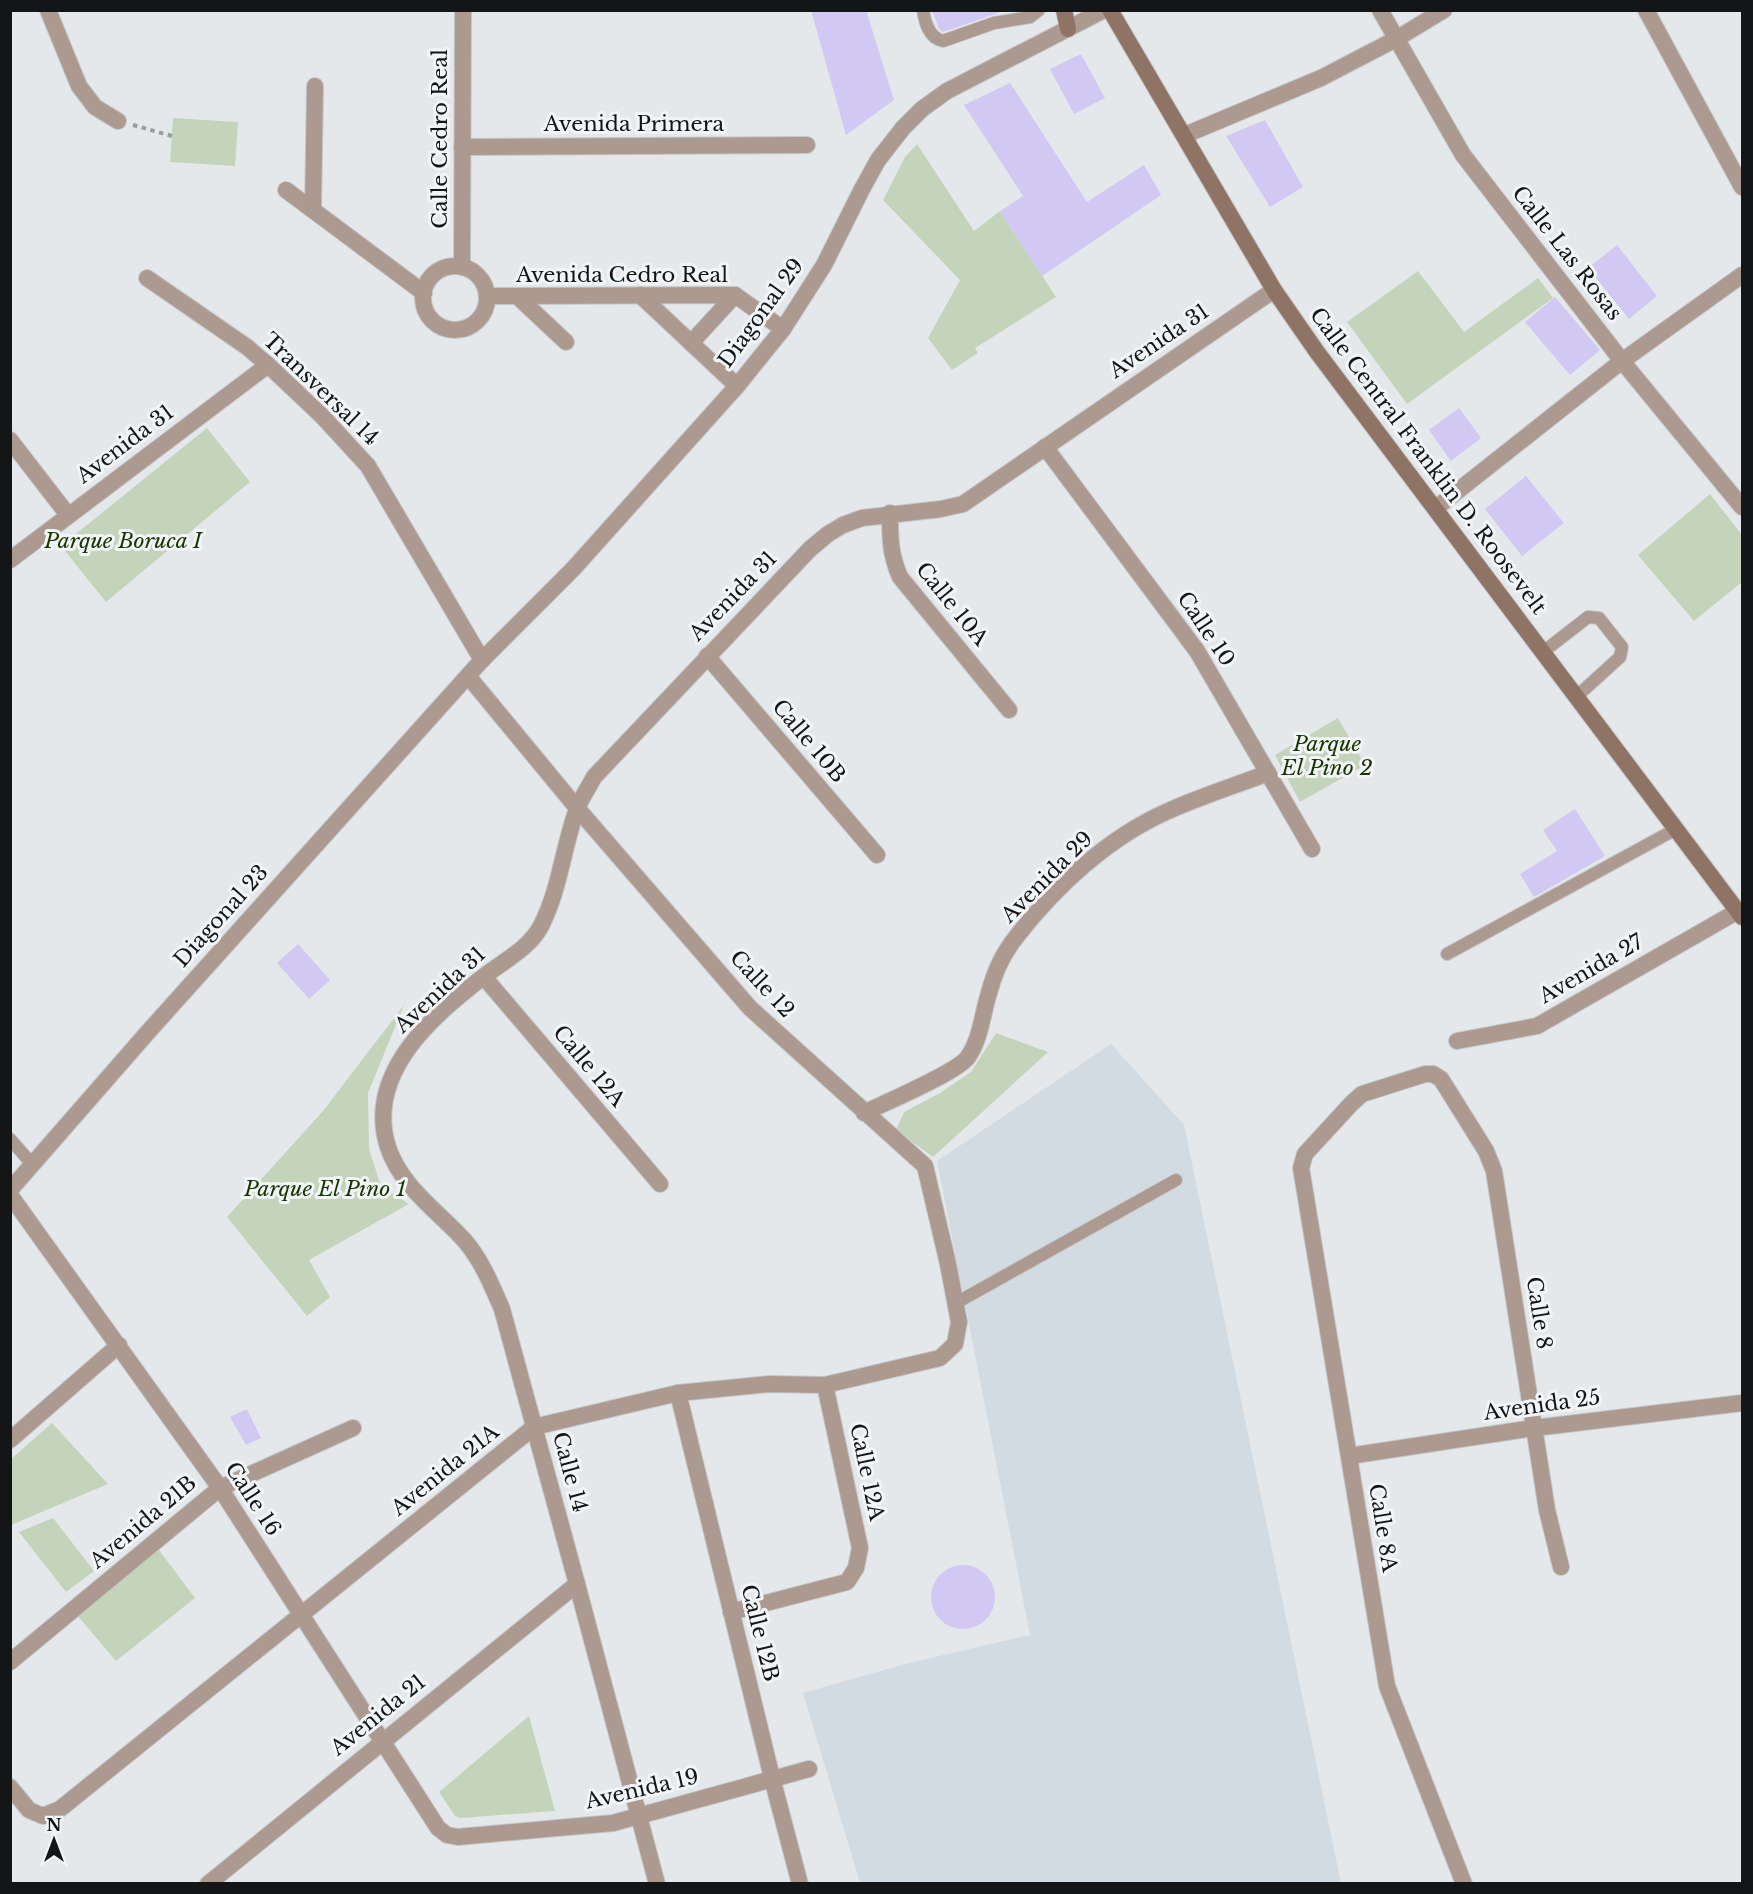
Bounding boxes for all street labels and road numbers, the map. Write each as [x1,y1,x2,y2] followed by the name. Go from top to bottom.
[427,49,453,229] street label: Calle Cedro Real
[543,111,725,137] street label: Avenida Primera
[1506,181,1628,325] street label: Calle Las Rosas
[713,253,809,373] street label: Diagonal 29
[515,262,728,288] street label: Avenida Cedro Real
[1103,298,1214,384] street label: Avenida 31
[1304,303,1552,620] street label: Calle Central Franklin D. Roosevelt
[258,327,384,451] street label: Transversal 14
[70,399,179,490] street label: Avenida 31
[683,546,782,647] street label: Avenida 31
[910,557,994,652] street label: Calle 10A
[1172,587,1240,671] street label: Calle 10
[767,694,851,788] street label: Calle 10B
[995,826,1098,929] street label: Avenida 29
[168,860,274,972] street label: Diagonal 23
[1533,928,1648,1010] street label: Avenida 27
[388,941,491,1039] street label: Avenida 31
[724,945,800,1023] street label: Calle 12
[547,1020,631,1113] street label: Calle 12A
[1520,1275,1558,1351] street label: Calle 8
[1481,1384,1602,1426] street label: Avenida 25
[385,1418,505,1522] street label: Avenida 21A
[844,1421,890,1524] street label: Calle 12A
[547,1429,593,1515] street label: Calle 14
[219,1457,287,1541] street label: Calle 16
[84,1470,202,1575] street label: Avenida 21B
[1363,1482,1403,1575] street label: Calle 8A
[735,1582,785,1684] street label: Calle 12B
[324,1669,431,1762] street label: Avenida 21
[582,1763,701,1815] street label: Avenida 19

